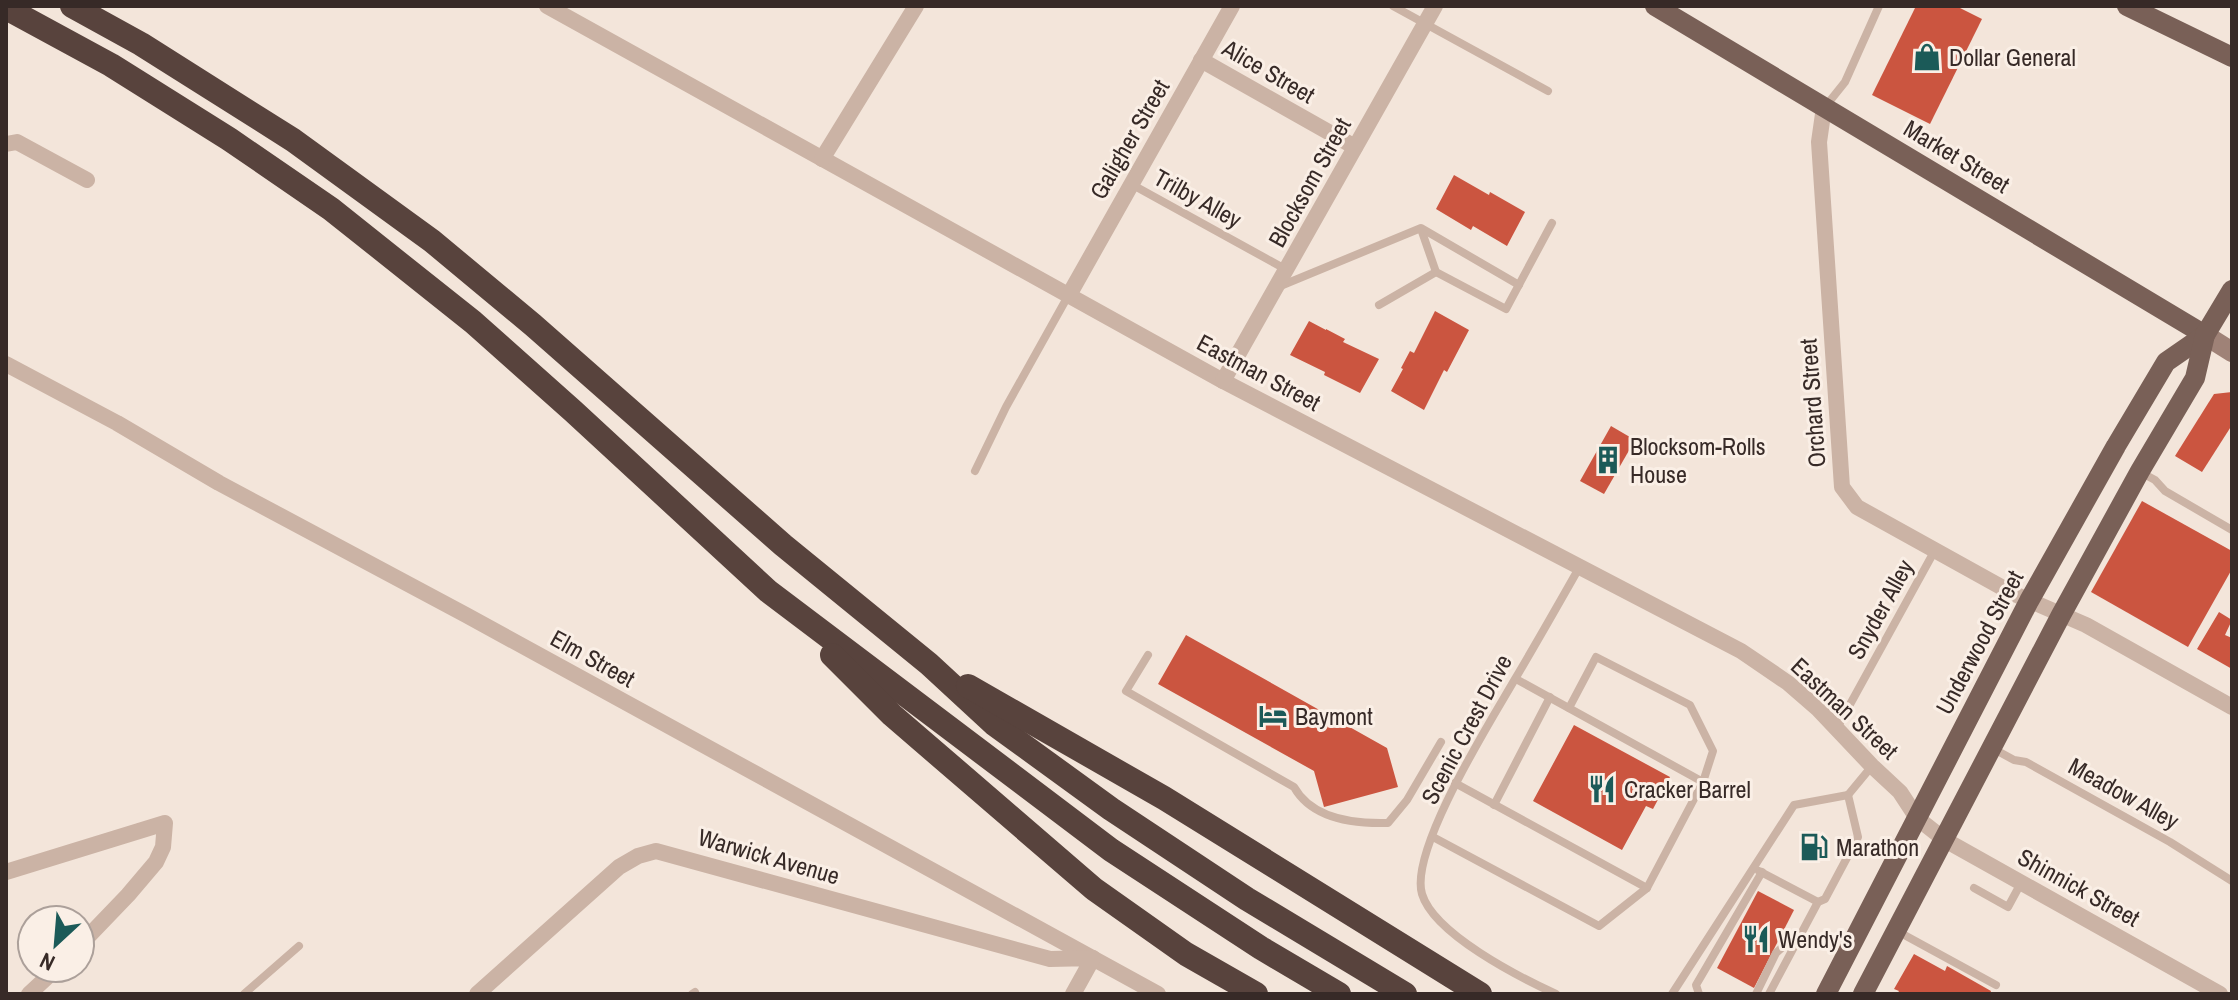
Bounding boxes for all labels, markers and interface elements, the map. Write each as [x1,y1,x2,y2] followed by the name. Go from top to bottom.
[1216,31,1322,111] street label: Alice Street
[1949,41,2076,73] place label: Dollar General
[1912,42,1942,72] shop icon: Dollar General
[1082,73,1176,205] street label: Galigher Street
[1260,111,1358,252] street label: Blocksom Street
[1898,112,2016,200] street label: Market Street
[1148,161,1248,235] street label: Trilby Alley
[1192,326,1327,418] street label: Eastman Street
[1792,337,1832,468] street label: Orchard Street
[1630,430,1766,490] place label: Blocksom-Rolls House
[1593,445,1623,475] building icon: Blocksom-Rolls House
[1839,553,1921,665] street label: Snyder Alley
[1928,564,2031,720] street label: Underwood Street
[545,622,641,695] street label: Elm Street
[1413,649,1519,809] street label: Scenic Crest Drive
[1784,650,1906,766] street label: Eastman Street
[1295,700,1373,732] place label: Baymont
[1258,701,1288,731] hotel icon: Baymont
[2063,750,2185,837] street label: Meadow Alley
[1624,773,1751,805] place label: Cracker Barrel
[1587,774,1617,804] restaurant icon: Cracker Barrel
[695,821,843,891] street label: Warwick Avenue
[1836,831,1919,863] place label: Marathon
[1799,832,1829,862] fuel station icon: Marathon
[2012,840,2146,934] street label: Shinnick Street
[16,904,96,984] north arrow
[1778,923,1853,955] place label: Wendy's
[1741,924,1771,954] restaurant icon: Wendy's
[35,946,60,978] text: N

